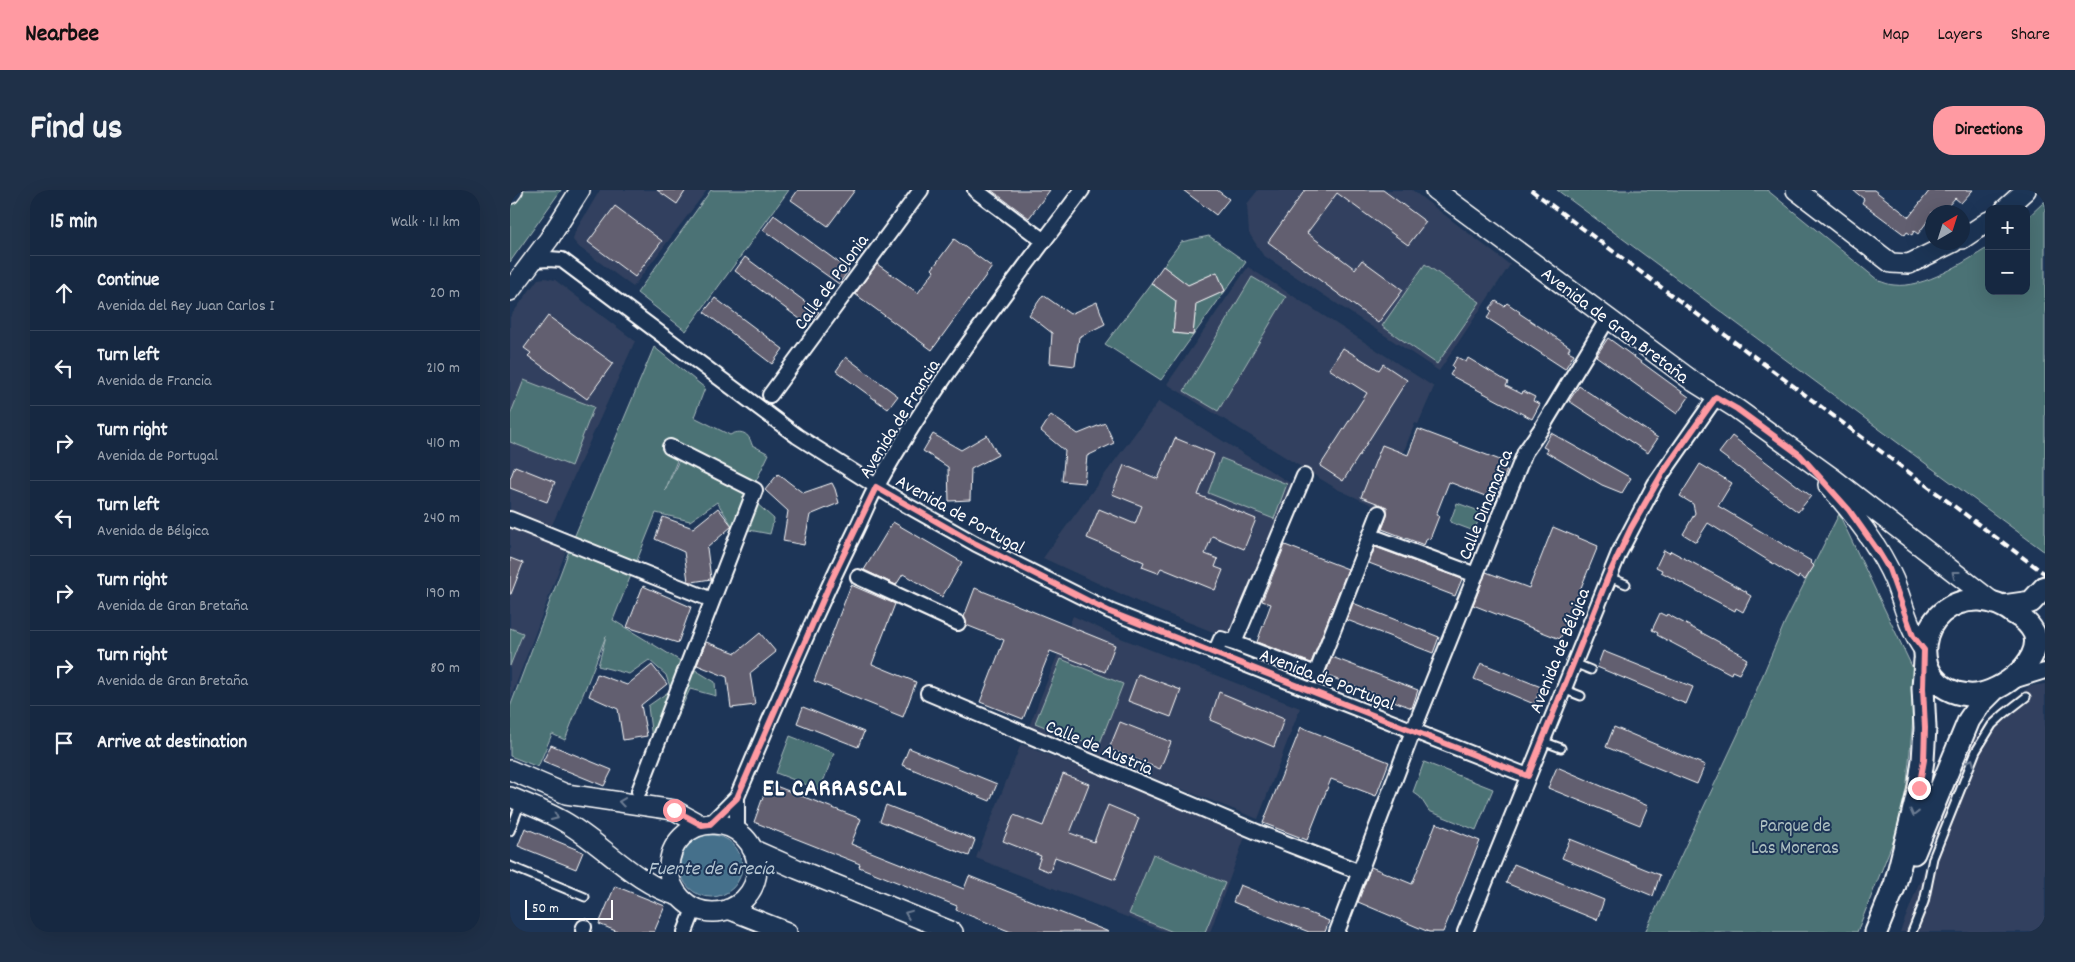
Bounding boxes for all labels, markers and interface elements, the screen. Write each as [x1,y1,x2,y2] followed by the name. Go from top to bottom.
[25,18,99,52] text: Nearbee
[1882,23,1909,48] text: Map
[1937,23,1983,48] text: Layers
[2011,23,2050,48] text: Share
[30,105,122,155] text: Find us
[1933,106,2045,155] button: Directions
[1925,205,1970,250] north arrow
[1985,205,2030,295] map controls
[1985,205,2030,250] button: +
[50,208,97,238] text: 15 min
[391,211,460,234] text: Walk · 1.1 km
[789,229,878,337] street label: Calle de Polonia
[1985,250,2030,295] button: −
[1534,262,1695,392] street label: Avenida de Gran Bretaña
[97,268,159,295] text: Continue
[50,279,78,307] icon: ahead
[430,282,460,305] text: 20 m
[97,295,274,318] text: Avenida del Rey Juan Carlos I
[97,343,160,370] text: Turn left
[50,354,78,382] icon: left
[853,354,949,485] street label: Avenida de Francia
[426,357,460,380] text: 210 m
[97,370,211,393] text: Avenida de Francia
[97,418,168,445] text: Turn right
[50,429,78,457] icon: right
[426,432,460,455] text: 410 m
[97,445,218,468] text: Avenida de Portugal
[1453,445,1522,564] street label: Calle Dinamarca
[890,469,1029,563] street label: Avenida de Portugal
[97,493,160,520] text: Turn left
[50,504,78,532] icon: left
[423,507,460,530] text: 240 m
[97,520,209,543] text: Avenida de Bélgica
[97,568,168,595] text: Turn right
[1952,571,1961,579] one-way arrow
[50,579,78,607] icon: right
[426,582,460,605] text: 190 m
[1524,584,1599,718] street label: Avenida de Bélgica
[97,595,248,618] text: Avenida de Gran Bretaña
[97,643,168,670] text: Turn right
[1255,643,1399,720] street label: Avenida de Portugal
[50,654,78,682] icon: right
[430,657,460,680] text: 80 m
[97,670,248,693] text: Avenida de Gran Bretaña
[1041,714,1158,784] street label: Calle de Austria
[50,729,78,757] icon: arrive
[97,730,247,757] text: Arrive at destination
[1965,758,1976,767] one-way arrow
[762,773,908,807] district label: EL CARRASCAL
[1908,777,1931,800] route end
[618,797,626,808] one-way arrow
[663,799,686,822] route start
[1909,808,1920,817] one-way arrow
[549,810,558,820] one-way arrow
[1751,814,1839,863] park label: Parque de Las Moreras
[648,856,776,884] water label: Fuente de Grecia
[525,897,612,920] scale bar
[532,899,559,919] text: 50 m
[904,909,913,920] one-way arrow

